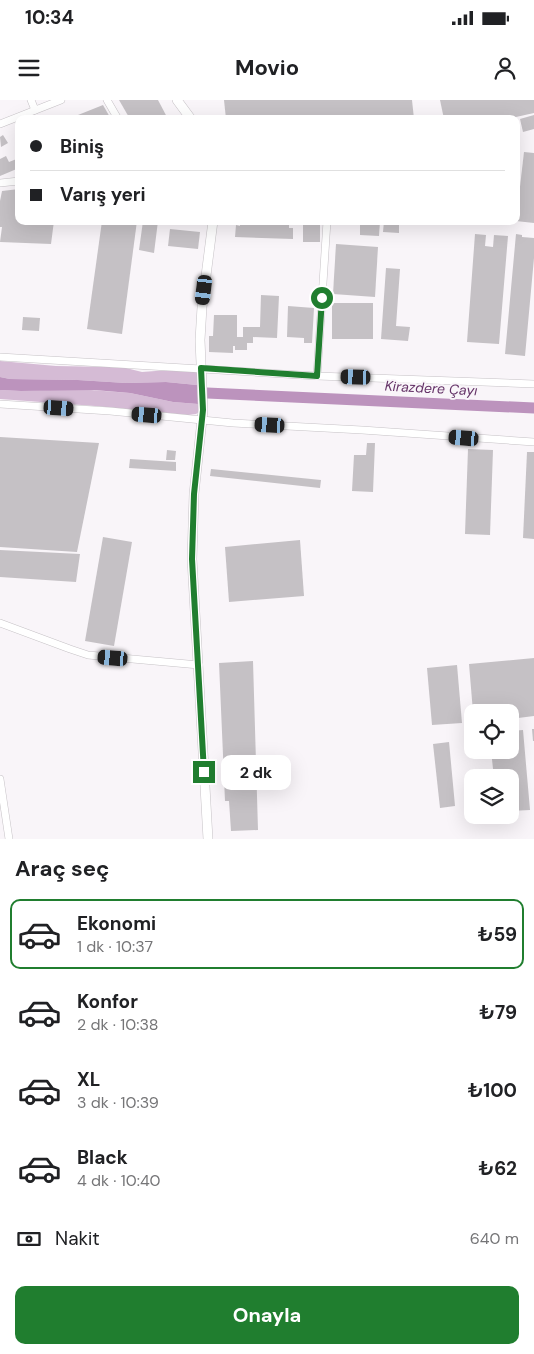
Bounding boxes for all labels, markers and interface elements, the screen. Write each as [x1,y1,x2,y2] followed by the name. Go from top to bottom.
[25,5,74,30] text: 10:34
[235,53,299,82] text: Movio
[15,54,43,82] icon: menu
[491,54,519,82] icon: person
[60,134,104,159] text: Biniş
[60,182,146,207] text: Varış yeri
[194,274,213,306] car
[311,287,333,309] route start
[340,369,371,385] car
[384,377,478,399] water label: Kirazdere Çayı
[43,399,74,417] car
[131,406,162,424] car
[254,417,285,433] car
[448,429,479,447] car
[97,649,128,667] car
[464,704,519,824] map controls
[464,704,519,759] button: locate
[222,754,292,790] callout: 2 dk
[193,761,215,783] route end
[240,762,272,783] text: 2 dk
[464,769,519,824] button: layers
[15,854,109,883] text: Araç seç
[77,911,156,936] text: Ekonomi
[17,912,62,957] icon: car
[478,922,517,947] text: ₺59
[77,936,153,957] text: 1 dk · 10:37
[77,989,138,1014] text: Konfor
[17,990,62,1035] icon: car
[479,1000,517,1025] text: ₺79
[77,1014,159,1035] text: 2 dk · 10:38
[77,1067,100,1092] text: XL
[17,1068,62,1113] icon: car
[468,1078,517,1103] text: ₺100
[77,1092,159,1113] text: 3 dk · 10:39
[77,1145,128,1170] text: Black
[17,1146,62,1191] icon: car
[479,1156,517,1181] text: ₺62
[77,1170,161,1191] text: 4 dk · 10:40
[15,1225,43,1253] icon: cash
[55,1226,100,1251] text: Nakit
[470,1228,519,1249] text: 640 m
[15,1286,519,1344] button: Onayla

